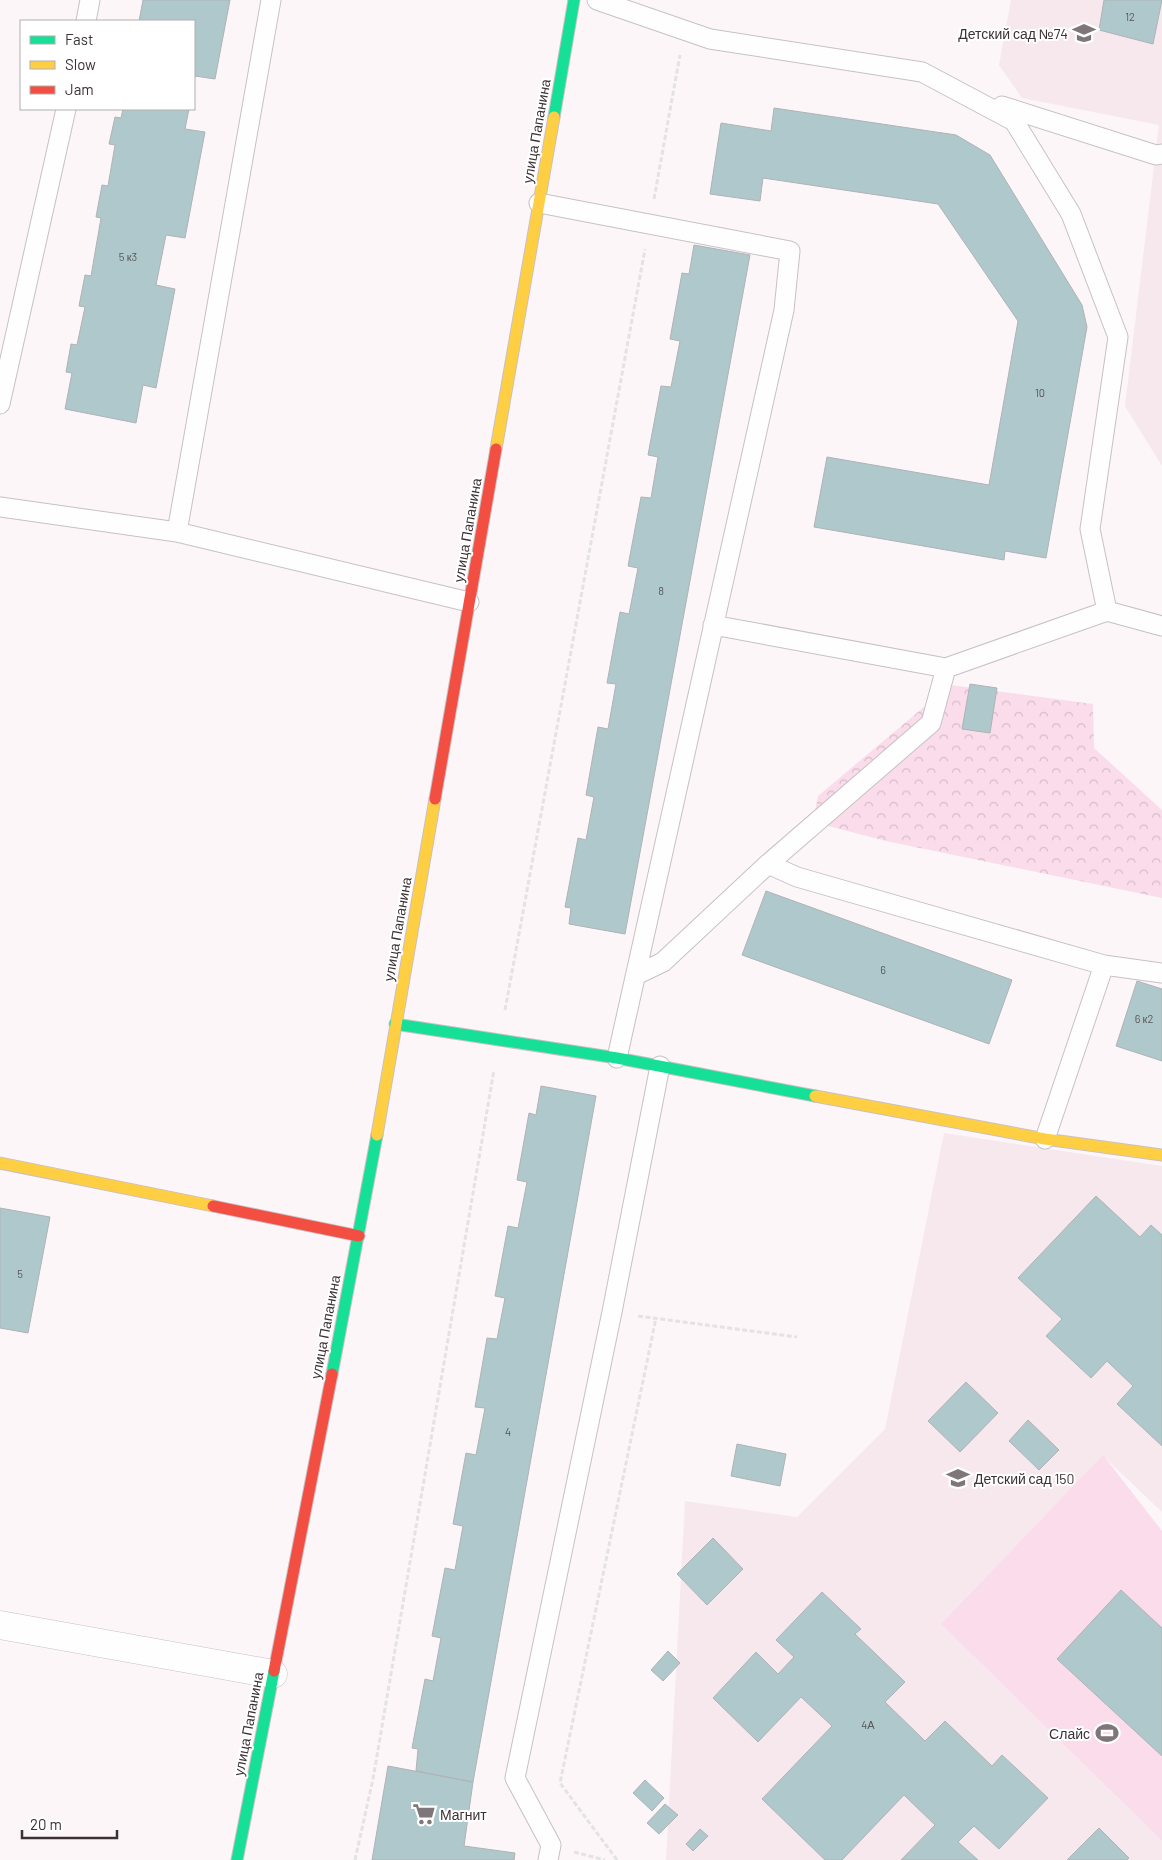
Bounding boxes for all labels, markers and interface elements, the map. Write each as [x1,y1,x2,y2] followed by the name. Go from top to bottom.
[1125,10,1135,23] house number: 12
[20,20,195,110] legend
[1071,20,1097,46] school or university icon: Детский сад №74
[958,25,1068,42] place label: Детский сад №74
[65,30,93,48] text: Fast
[65,55,96,73] text: Slow
[518,77,554,184] street label: улица Папанина
[65,80,94,98] text: Jam
[119,250,137,263] house number: 5 к3
[1035,386,1045,399] house number: 10
[449,476,485,583] street label: улица Папанина
[658,584,664,597] house number: 8
[379,875,415,982] street label: улица Папанина
[880,963,886,976] house number: 6
[1135,1012,1153,1025] house number: 6 к2
[17,1267,23,1280] house number: 5
[307,1273,343,1380] street label: улица Папанина
[505,1425,511,1438] house number: 4
[945,1465,971,1491] school or university icon: Детский сад 150
[974,1470,1074,1487] place label: Детский сад 150
[230,1670,266,1777] street label: улица Папанина
[861,1718,875,1731] house number: 4А
[1094,1720,1120,1746] sports icon: Слайс
[1049,1725,1090,1742] place label: Слайс
[411,1801,437,1827] supermarket icon: Магнит
[440,1806,487,1823] place label: Магнит
[22,1808,118,1840] scale bar
[30,1815,62,1833] text: 20 m

